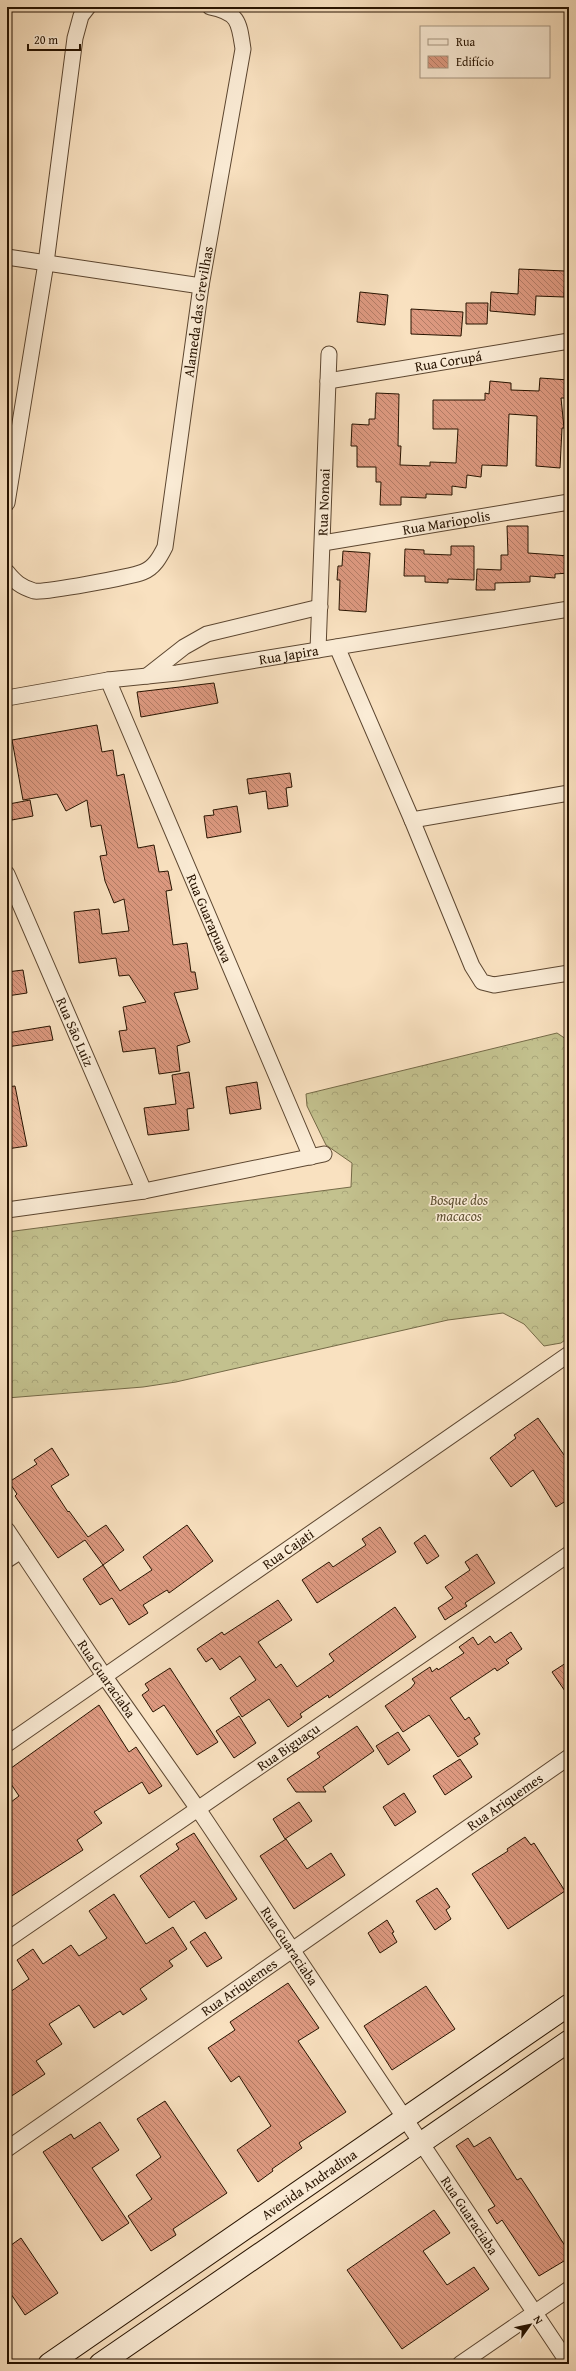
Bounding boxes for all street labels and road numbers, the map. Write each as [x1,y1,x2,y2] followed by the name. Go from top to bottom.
[178,245,218,379] street label: Alameda das Grevilhas
[413,346,484,376] street label: Rua Corupá
[312,468,335,536] street label: Rua Nonoai
[401,505,492,540] street label: Rua Mariopolis
[257,640,320,670] street label: Rua Japira
[182,871,237,966] street label: Rua Guarapuava
[51,994,99,1070] street label: Rua São Luiz
[258,1524,318,1574] street label: Rua Cajati
[73,1636,141,1722] street label: Rua Guaraciaba
[253,1718,324,1776] street label: Rua Biguaçu
[463,1768,547,1835] street label: Rua Ariquemes
[256,1903,323,1990] street label: Rua Guaraciaba
[197,1954,281,2021] street label: Rua Ariquemes
[257,2144,361,2225] street label: Avenida Andradina
[436,2172,503,2259] street label: Rua Guaraciaba

